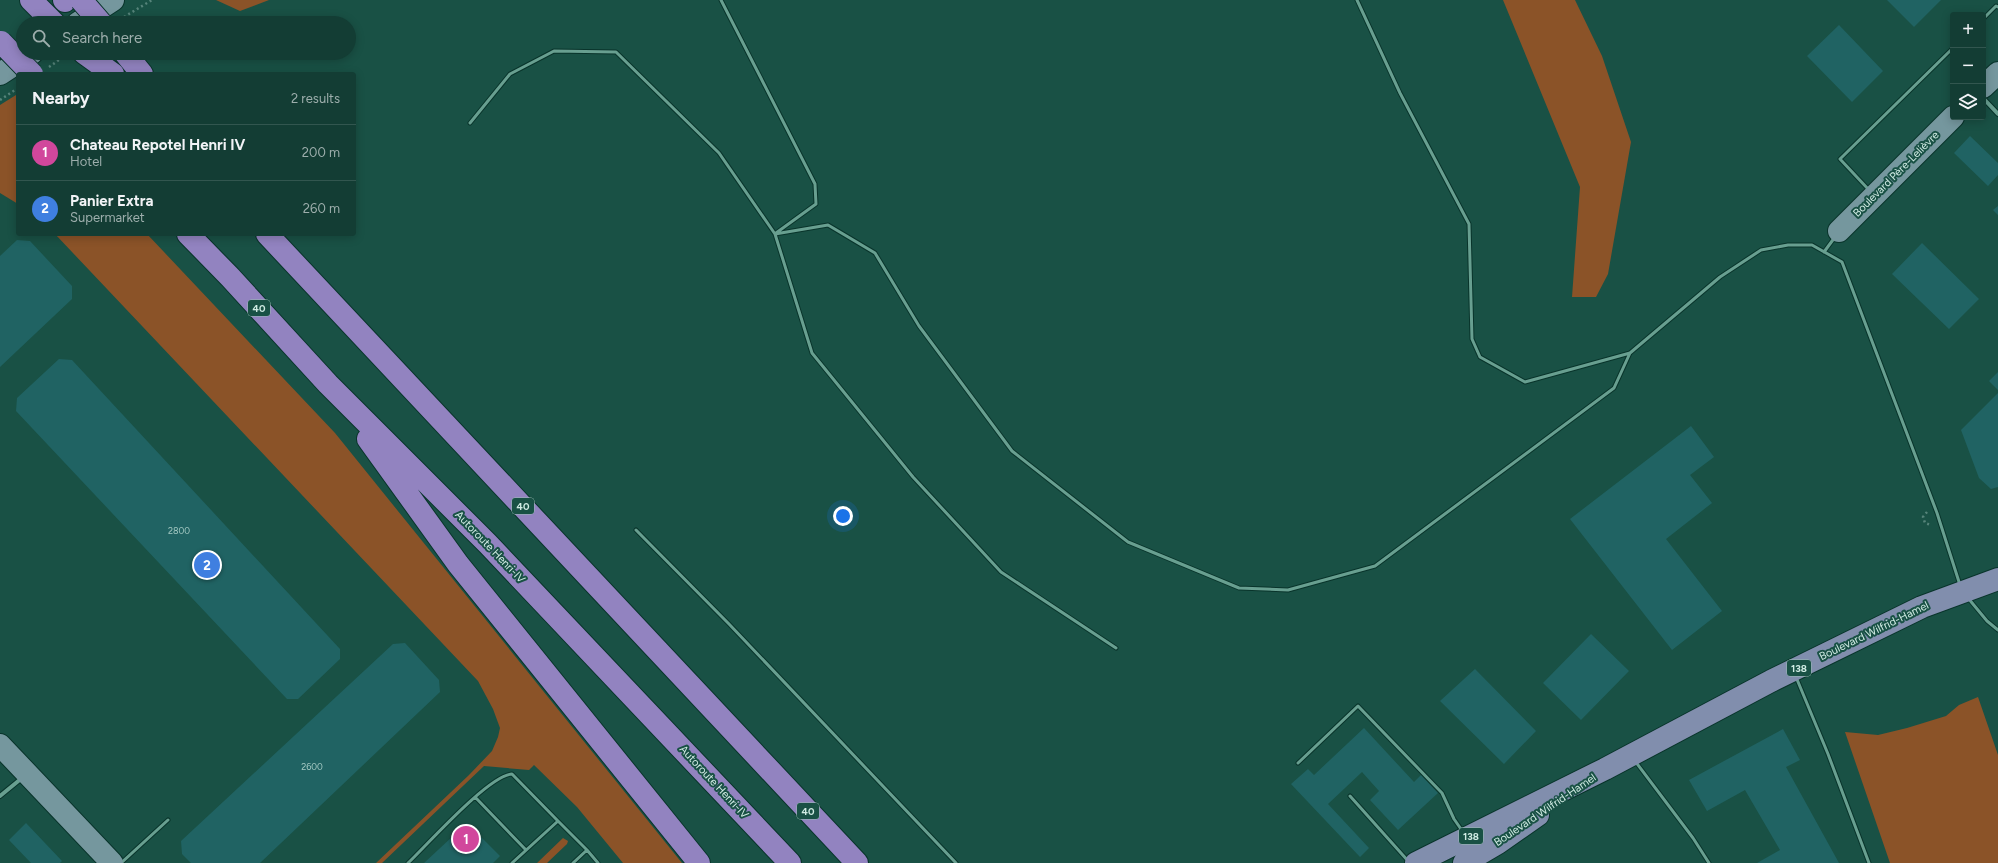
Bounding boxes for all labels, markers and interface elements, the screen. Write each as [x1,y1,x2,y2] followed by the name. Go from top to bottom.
[1950,12,1986,120] map controls
[1950,12,1986,48] button: +
[16,16,356,60] search box
[30,27,52,49] icon: search
[62,29,142,47] text: Search here
[1950,48,1986,84] button: −
[1950,84,1986,120] button: layers
[32,88,90,108] text: Nearby
[291,91,340,106] text: 2 results
[1850,128,1942,220] street label: Boulevard Père-Lelièvre
[70,136,245,154] text: Chateau Repotel Henri IV
[42,145,48,160] text: 1
[302,145,340,160] text: 200 m
[70,154,102,169] text: Hotel
[70,192,154,210] text: Panier Extra
[41,201,49,216] text: 2
[303,201,340,216] text: 260 m
[70,210,145,225] text: Supermarket
[248,300,270,316] road number: 40
[512,498,534,514] road number: 40
[833,506,853,526] your location
[452,508,528,586] street label: Autoroute Henri-IV
[168,525,190,536] house number: 2800
[194,550,220,580] pin: 2
[1817,599,1931,663] street label: Boulevard Wilfrid-Hamel
[1787,660,1811,676] road number: 138
[677,743,751,821] street label: Autoroute Henri-IV
[301,761,323,772] house number: 2600
[1492,771,1598,849] street label: Boulevard Wilfrid-Hamel
[797,803,819,819] road number: 40
[453,824,479,854] pin: 1
[1459,828,1483,844] road number: 138

